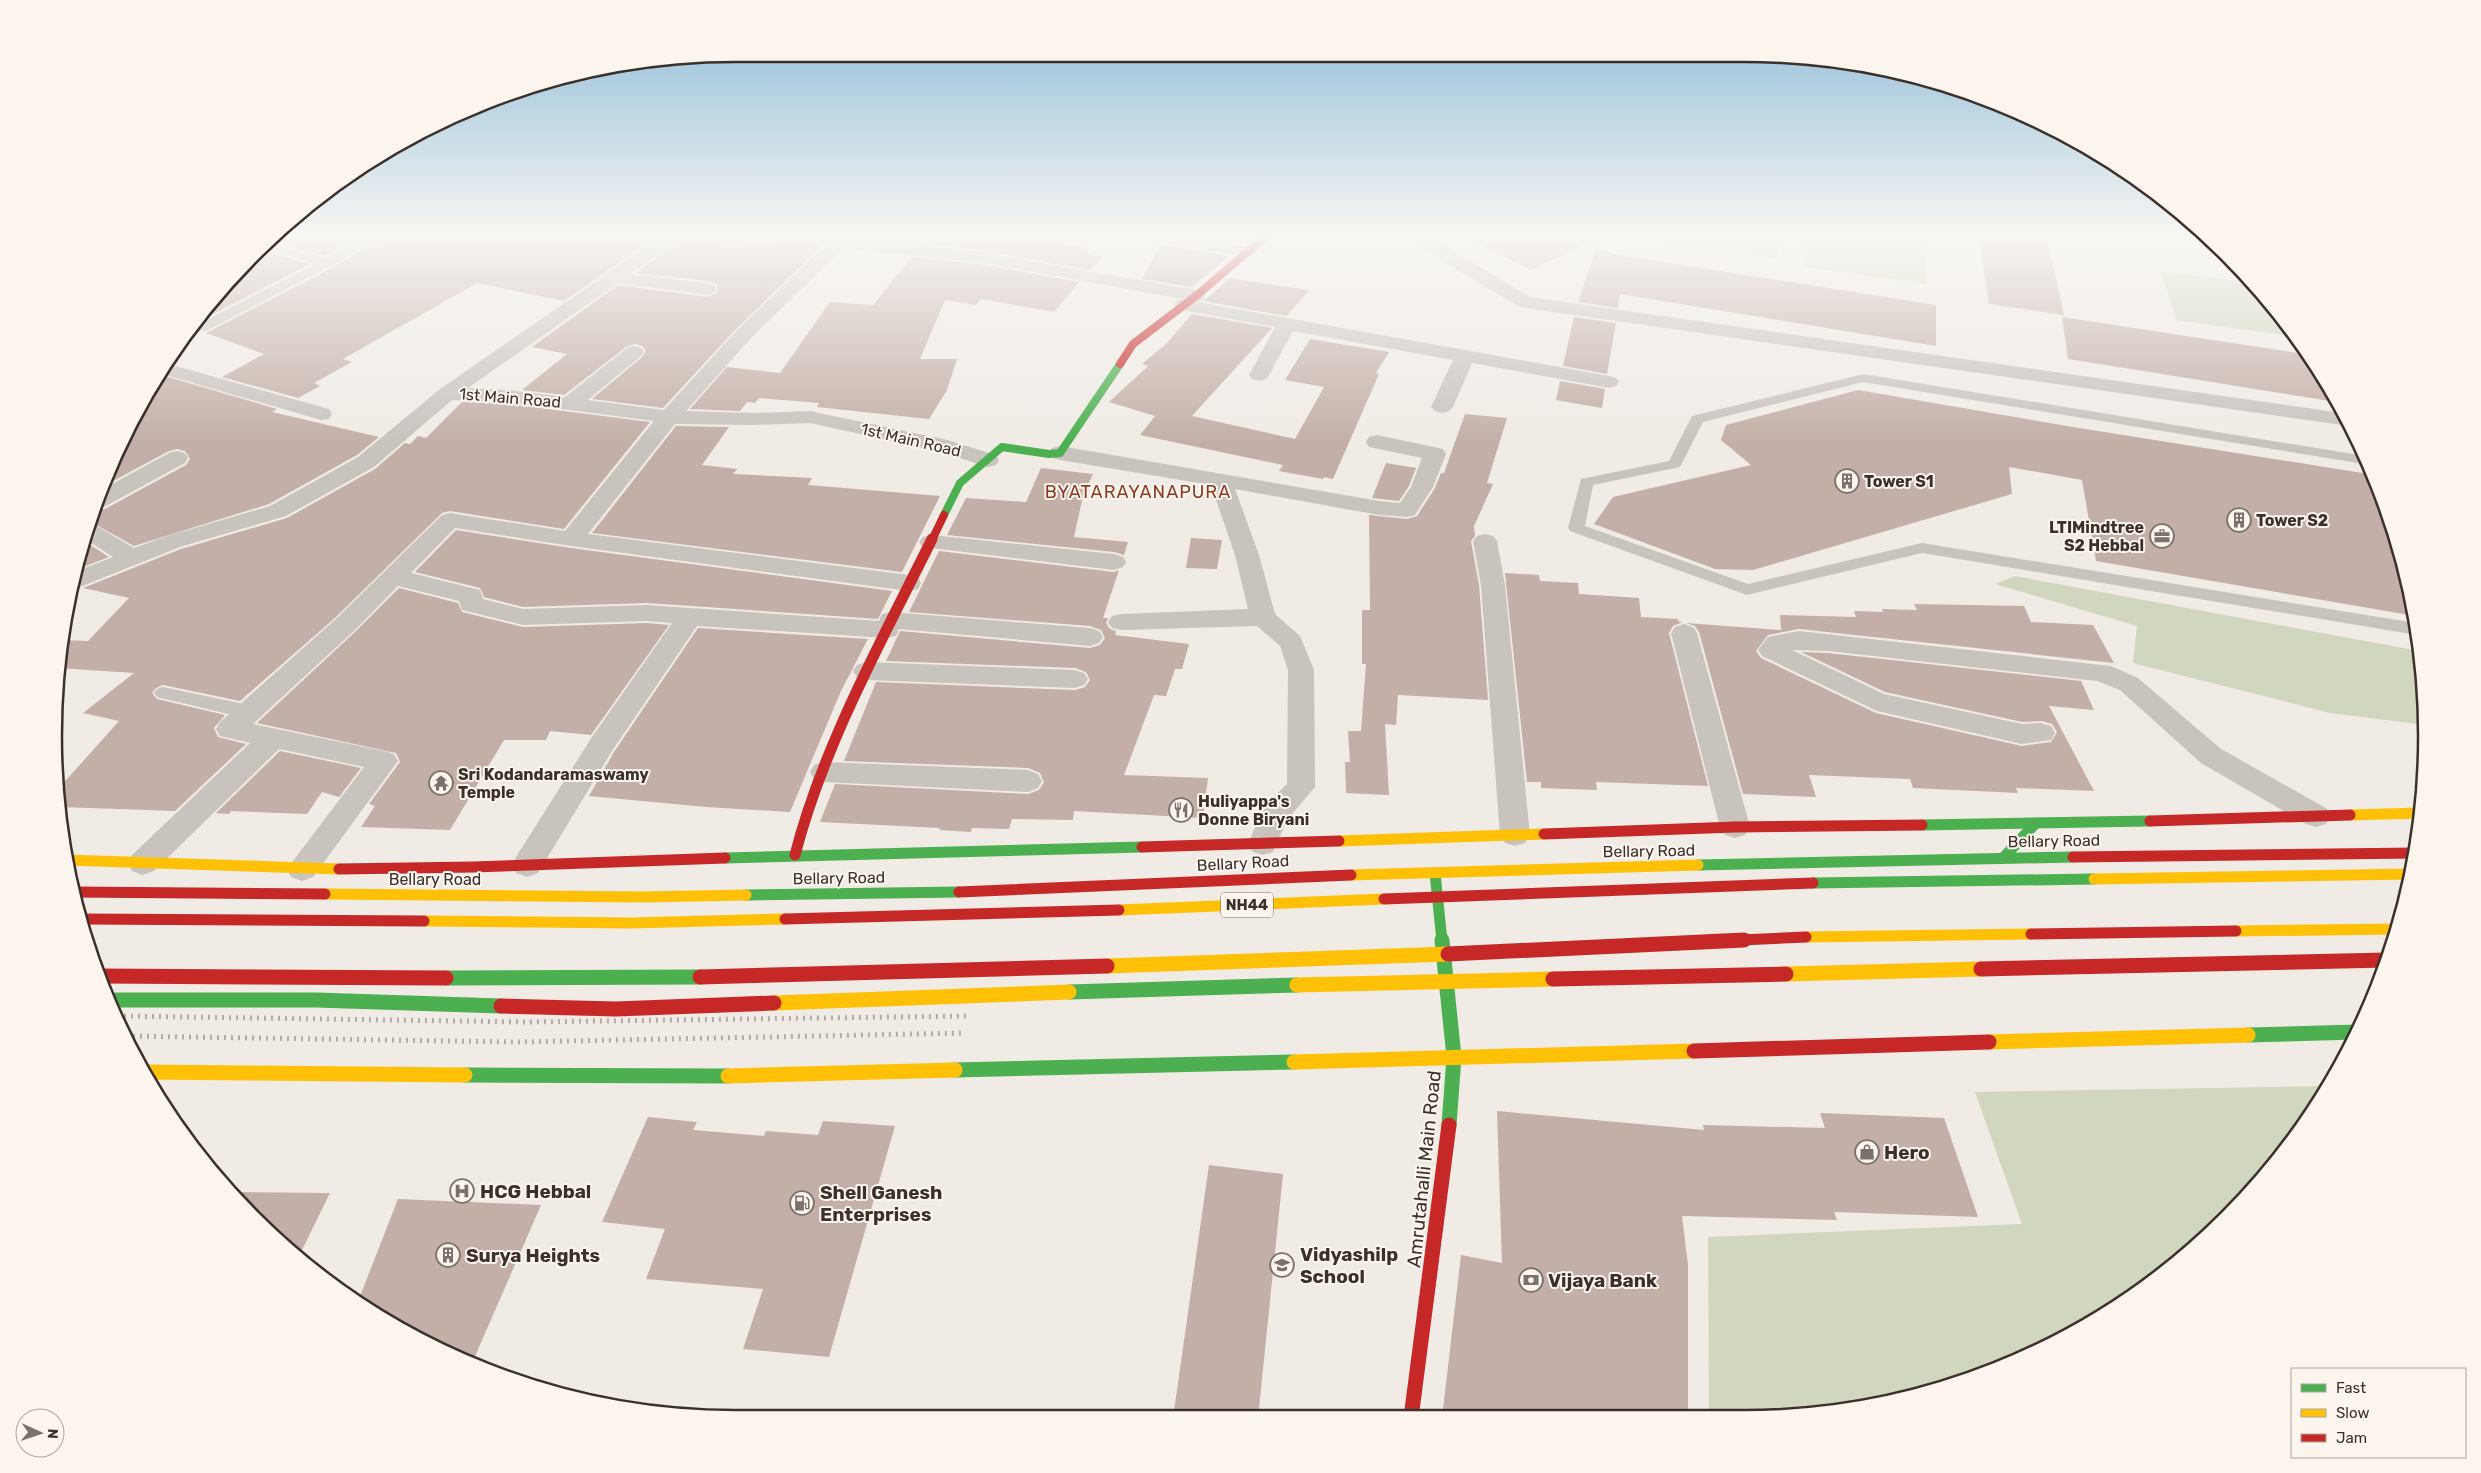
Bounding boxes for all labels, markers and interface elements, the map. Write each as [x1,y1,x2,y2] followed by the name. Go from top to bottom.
[458,384,562,412] street label: 1st Main Road
[859,419,963,461] street label: 1st Main Road
[1834,468,1860,494] building icon: Tower S1
[1864,472,1934,491] place label: Tower S1
[1045,481,1231,503] district label: BYATARAYANAPURA
[2226,507,2252,533] building icon: Tower S2
[2256,511,2328,530] place label: Tower S2
[2049,518,2144,555] place label: LTIMindtree S2 Hebbal
[2149,523,2175,549] office icon: LTIMindtree S2 Hebbal
[458,765,649,802] place label: Sri Kodandaramaswamy Temple
[428,770,454,796] temple icon: Sri Kodandaramaswamy Temple
[1198,792,1309,829] place label: Huliyappa's Donne Biryani
[1168,797,1194,823] restaurant icon: Huliyappa's Donne Biryani
[2008,831,2100,851] street label: Bellary Road
[1603,841,1695,861] street label: Bellary Road
[1196,851,1290,875] street label: Bellary Road
[793,868,885,888] street label: Bellary Road
[389,870,481,889] street label: Bellary Road
[1221,892,1273,918] road number: NH44
[1402,1069,1446,1269] street label: Amrutahalli Main Road
[1854,1139,1880,1165] shop icon: Hero
[1884,1141,1930,1164] place label: Hero
[449,1178,475,1204] hospital icon: HCG Hebbal
[480,1180,591,1203] place label: HCG Hebbal
[820,1181,942,1226] place label: Shell Ganesh Enterprises
[789,1190,815,1216] fuel station icon: Shell Ganesh Enterprises
[435,1242,461,1268] building icon: Surya Heights
[1300,1243,1398,1288] place label: Vidyashilp School
[466,1244,600,1267] place label: Surya Heights
[1269,1252,1295,1278] school or university icon: Vidyashilp School
[1518,1267,1544,1293] bank icon: Vijaya Bank
[1548,1269,1657,1292] place label: Vijaya Bank
[2291,1368,2466,1458] legend
[2336,1379,2366,1397] text: Fast
[2336,1404,2369,1422] text: Slow
[15,1408,65,1458] north arrow
[44,1428,61,1439] text: N
[2336,1429,2367,1447] text: Jam

